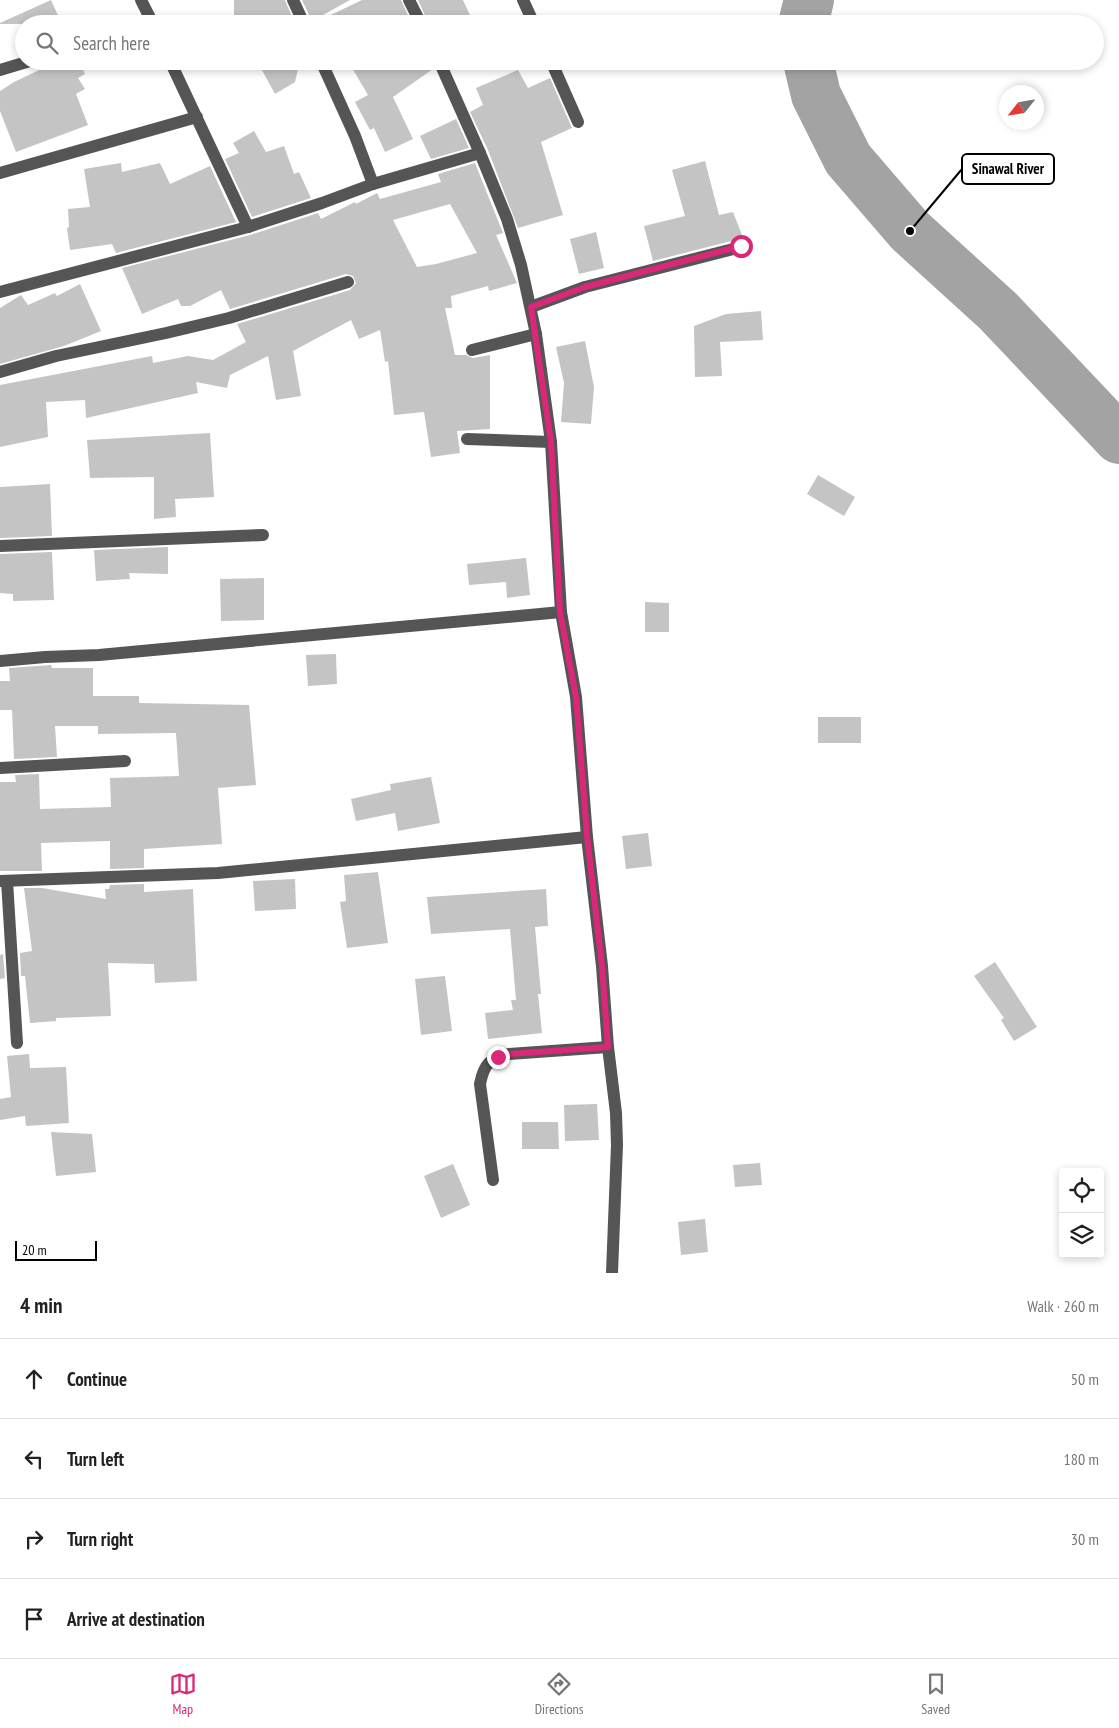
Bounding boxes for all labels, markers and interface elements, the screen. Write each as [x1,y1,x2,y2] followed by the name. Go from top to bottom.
[15,15,1104,70] search box
[33,29,61,57] icon: search
[73,31,150,55] text: Search here
[999,85,1044,130] north arrow
[962,154,1054,184] callout: Sinawal River
[972,159,1045,178] text: Sinawal River
[730,235,753,258] route start
[487,1046,510,1069] route end
[1059,1168,1104,1258] map controls
[1059,1168,1104,1213] button: locate
[1059,1213,1104,1258] button: layers
[15,1238,98,1261] scale bar
[22,1241,47,1259] text: 20 m
[20,1292,62,1319] text: 4 min
[1027,1296,1099,1316] text: Walk · 260 m
[20,1365,48,1393] icon: ahead
[67,1367,127,1391] text: Continue
[1071,1369,1099,1389] text: 50 m
[20,1445,48,1473] icon: left
[67,1447,124,1471] text: Turn left
[1064,1449,1099,1469] text: 180 m
[20,1525,48,1553] icon: right
[67,1527,133,1551] text: Turn right
[1071,1529,1099,1549] text: 30 m
[20,1605,48,1633] icon: arrive
[67,1607,205,1631] text: Arrive at destination
[169,1670,197,1718] tab: Map
[535,1670,583,1718] tab: Directions
[921,1670,950,1718] tab: Saved

